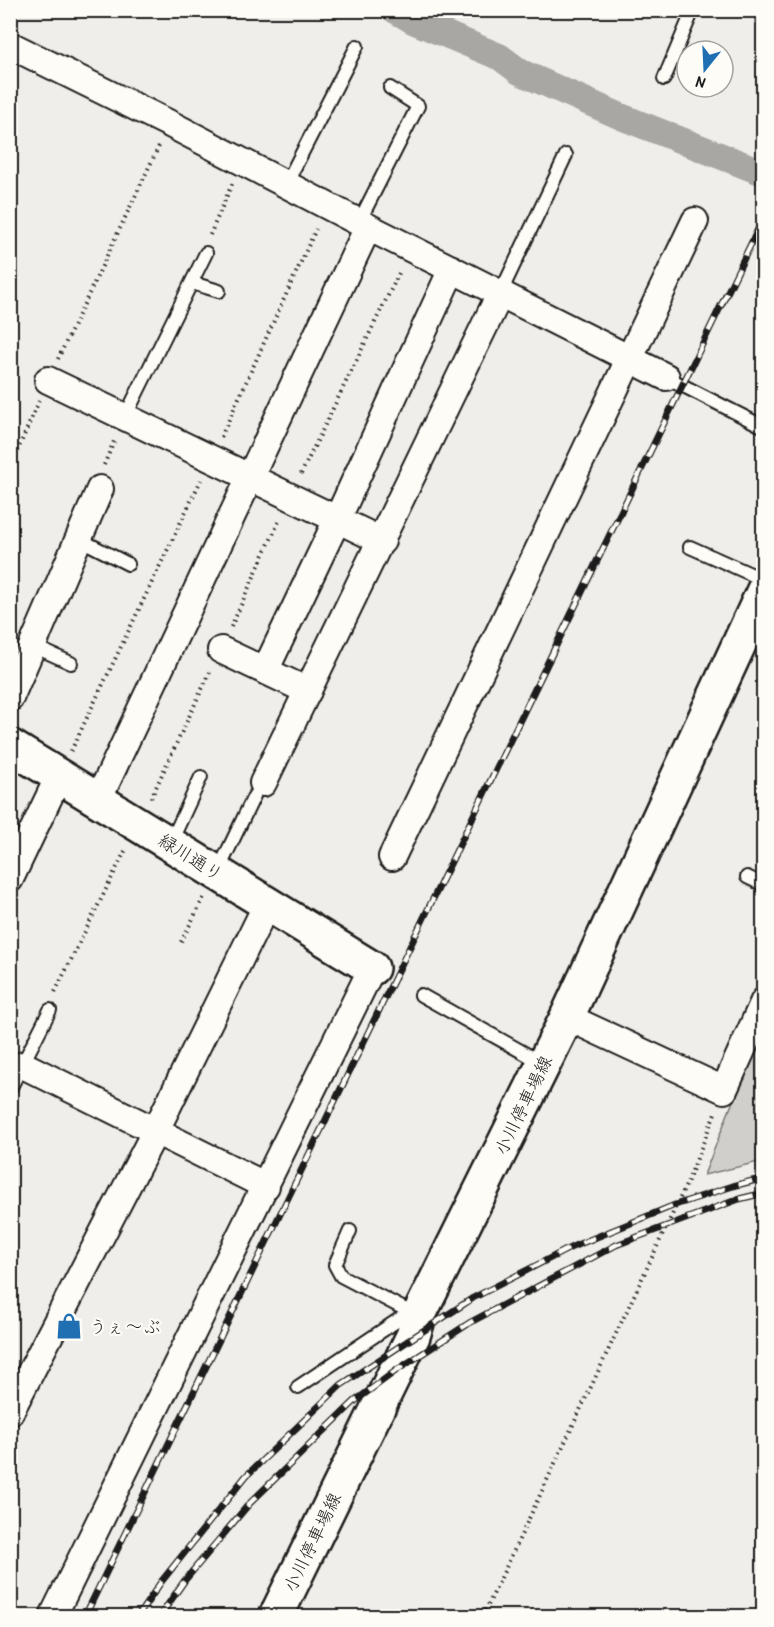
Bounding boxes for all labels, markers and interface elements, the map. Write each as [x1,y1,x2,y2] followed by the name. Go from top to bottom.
[675,39,735,99] north arrow
[692,71,708,95] text: N
[154,827,228,887] street label: 緑川通り
[488,1051,558,1159] street label: 小川停車場線
[54,1311,84,1341] shop icon: うぇ～ぶ
[89,1314,161,1339] place label: うぇ～ぶ
[277,1488,347,1596] street label: 小川停車場線

